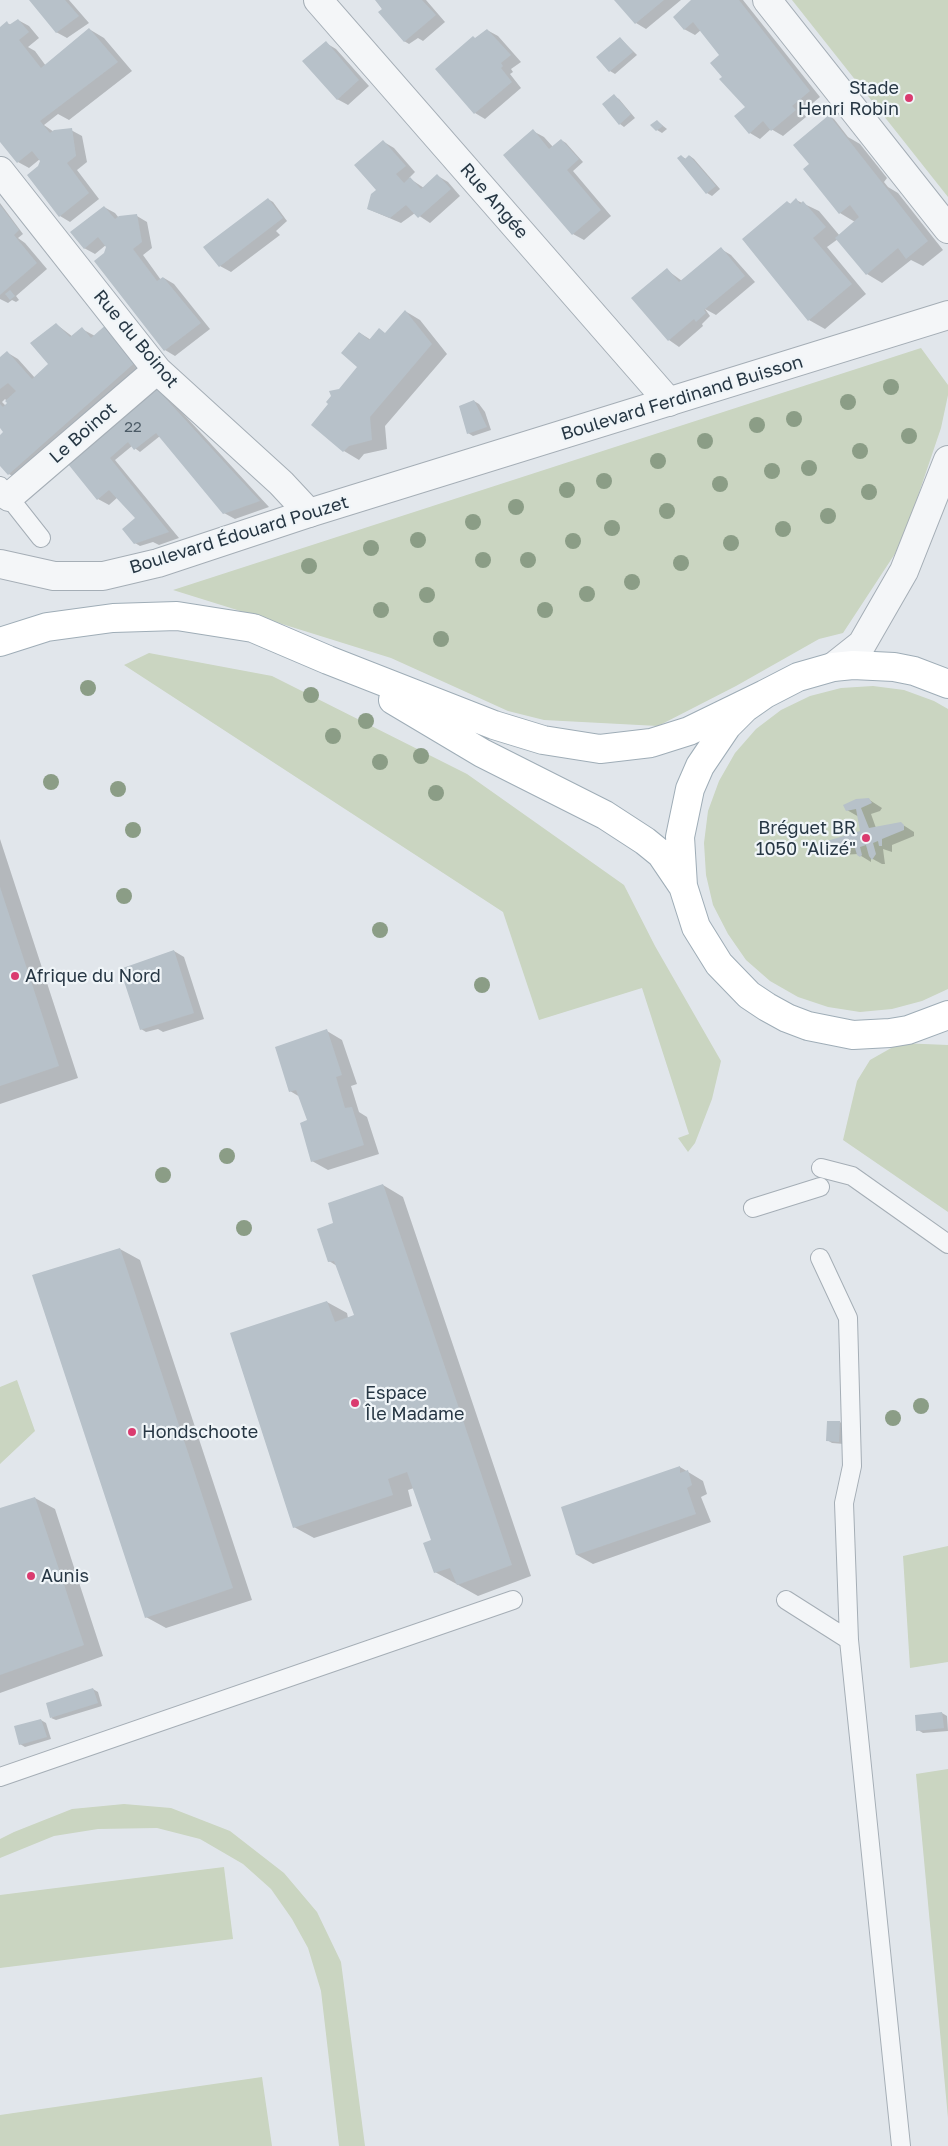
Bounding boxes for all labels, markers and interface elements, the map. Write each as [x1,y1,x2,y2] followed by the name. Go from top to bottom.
[798,77,899,120] place label: Stade Henri Robin
[903,92,915,104] marker: Stade Henri Robin
[455,159,533,243] street label: Rue Angée
[89,286,183,392] street label: Rue du Boinot
[558,351,806,445] street label: Boulevard Ferdinand Buisson
[45,398,121,468] street label: Le Boinot
[124,418,142,436] house number: 22
[127,491,351,579] street label: Boulevard Édouard Pouzet
[756,817,856,860] place label: Bréguet BR 1050 "Alizé"
[860,832,872,844] marker: Bréguet BR 1050 "Alizé"
[25,965,161,987] place label: Afrique du Nord
[9,970,21,982] marker: Afrique du Nord
[365,1382,464,1425] place label: Espace Île Madame
[349,1397,361,1409] marker: Espace Île Madame
[142,1421,258,1443] place label: Hondschoote
[126,1426,138,1438] marker: Hondschoote
[41,1565,89,1587] place label: Aunis
[25,1570,37,1582] marker: Aunis

